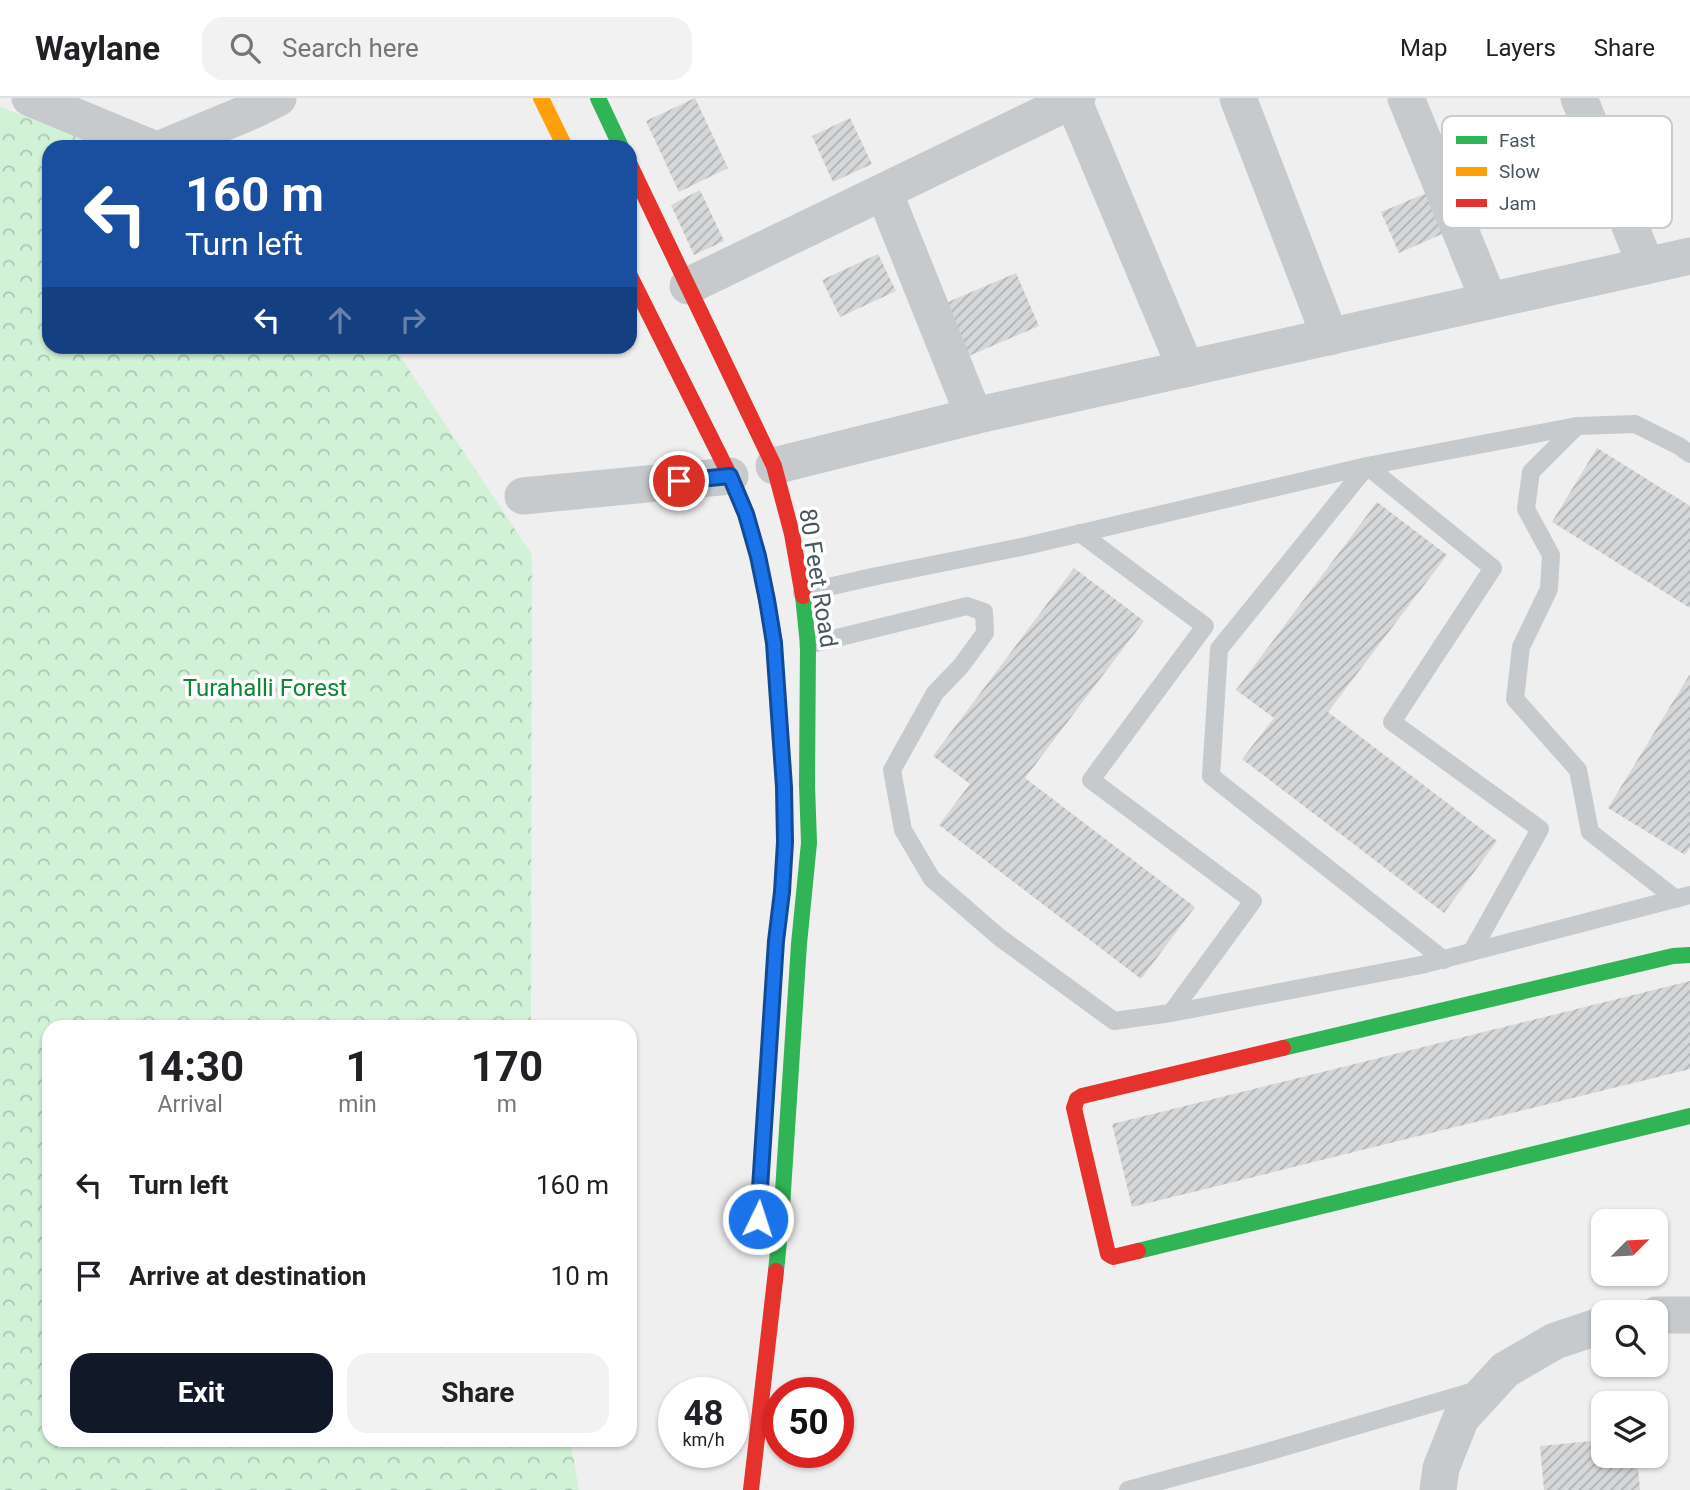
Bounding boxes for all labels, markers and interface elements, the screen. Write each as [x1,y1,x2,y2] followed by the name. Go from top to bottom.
[202,17,692,80] search box
[35,29,160,68] text: Waylane
[226,29,264,67] icon: search
[282,33,419,63] text: Search here
[1400,34,1448,62] text: Map
[1486,34,1556,62] text: Layers
[1594,34,1655,62] text: Share
[1442,116,1672,228] legend
[1499,129,1536,152] text: Fast
[1499,160,1540,183] text: Slow
[185,166,324,223] text: 160 m
[70,168,161,259] icon: left
[1499,192,1536,215] text: Jam
[185,225,303,263] text: Turn left
[248,301,286,339] icon: left
[321,301,359,339] icon: ahead
[394,301,432,339] icon: right
[649,451,709,511] pin
[660,462,698,500] icon: arrive
[793,507,843,649] street label: 80 Feet Road
[183,674,347,702] park label: Turahalli Forest
[136,1042,244,1091] text: 14:30
[345,1042,370,1091] text: 1
[471,1042,543,1091] text: 170
[157,1091,223,1118] text: Arrival
[338,1091,377,1118] text: min
[497,1091,517,1118] text: m
[70,1166,108,1204] icon: left
[129,1170,228,1200] text: Turn left
[536,1170,609,1200] text: 160 m
[721,1182,795,1256] position arrow
[1591,1209,1668,1286] north arrow
[1591,1209,1668,1468] map controls
[70,1257,108,1295] icon: arrive
[129,1261,366,1291] text: Arrive at destination
[551,1261,609,1291] text: 10 m
[1591,1300,1668,1377] button: search
[70,1353,333,1433] button: Exit
[347,1353,609,1433] button: Share
[763,1377,854,1468] speed limit sign: 50
[1591,1391,1668,1468] button: layers
[683,1393,724,1434] text: 48
[682,1429,725,1450] text: km/h

